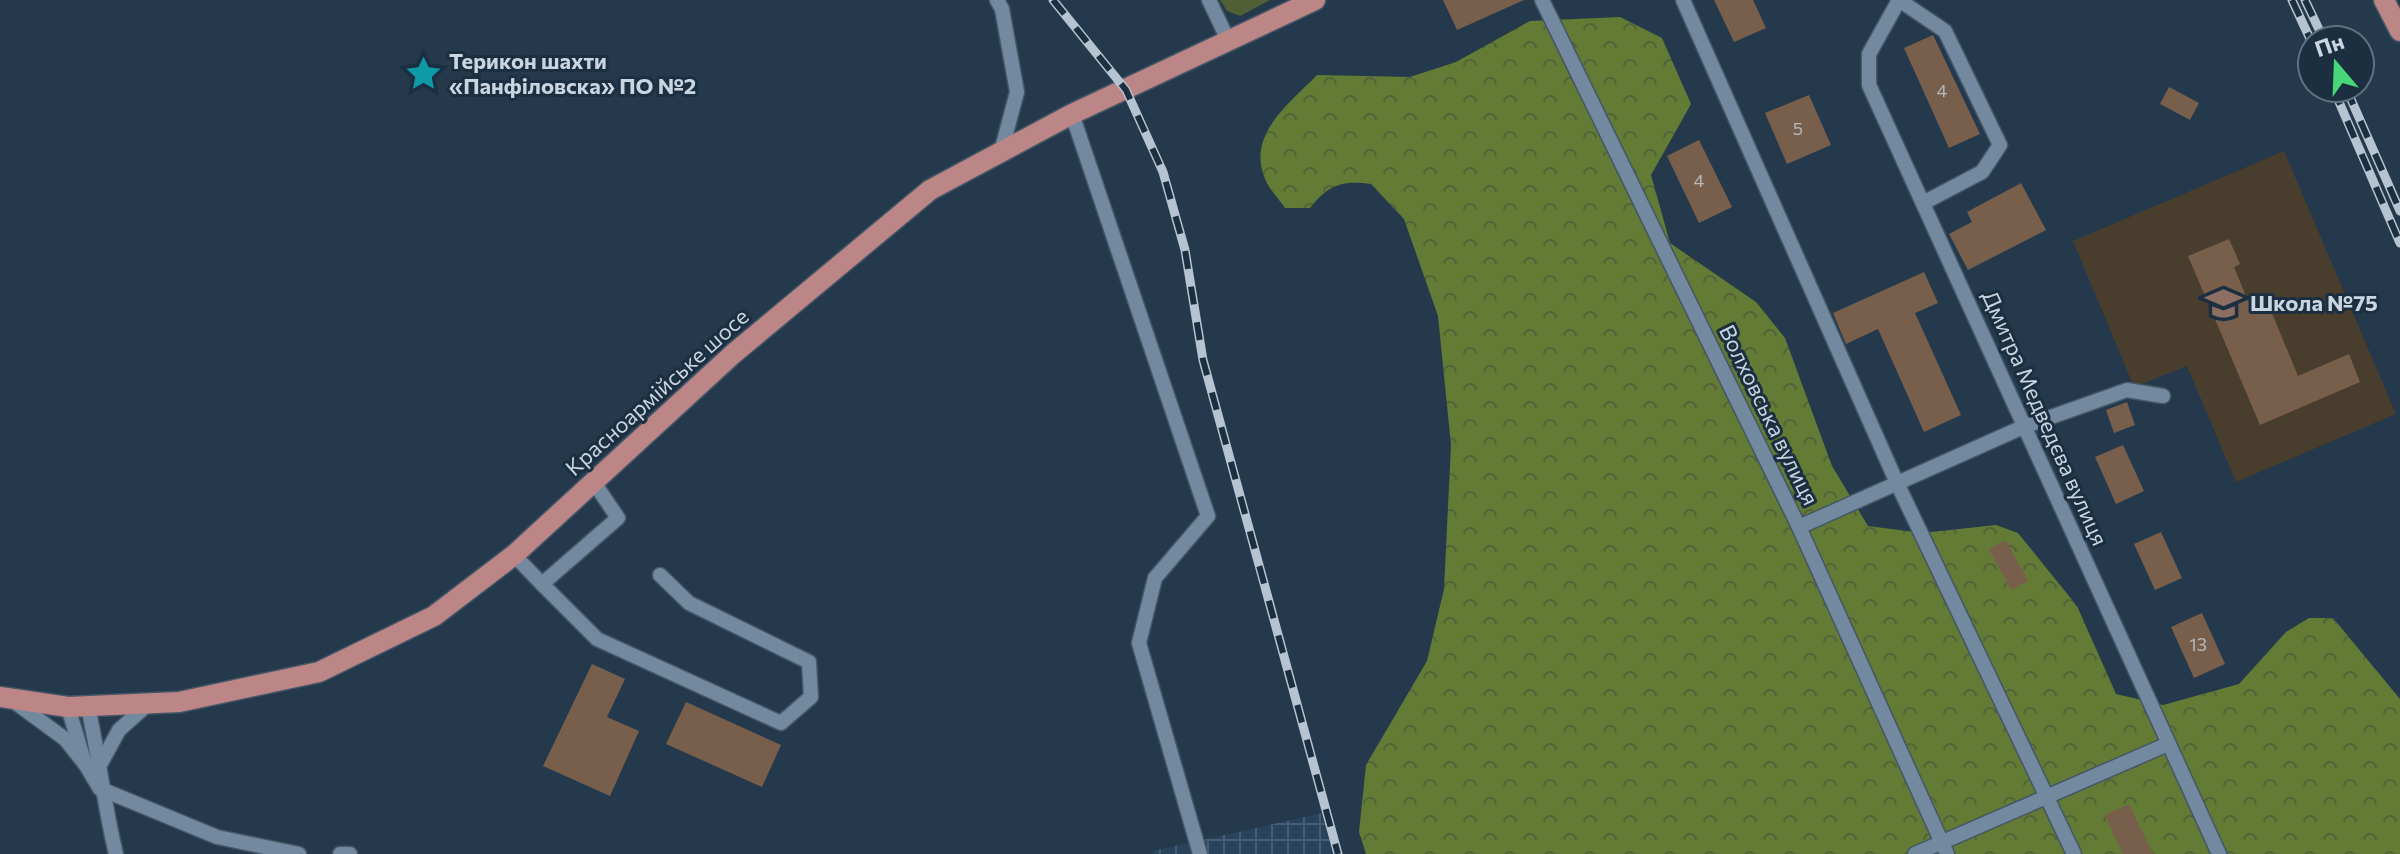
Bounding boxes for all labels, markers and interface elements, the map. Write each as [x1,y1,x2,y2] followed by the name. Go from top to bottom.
[2296,24,2376,104] north arrow
[2311,27,2348,62] text: Пн
[449,47,696,99] place label: Терикон шахти «Панфiловска» ПО №2
[404,55,442,93] place icon: Терикон шахти «Панфiловска» ПО №2
[1937,79,1948,101] house number: 4
[1793,117,1803,139] house number: 5
[1694,169,1705,191] house number: 4
[2205,284,2243,322] school or university icon: Школа №75
[1977,286,2114,549] street label: Дмитра Медведєва вулиця
[2250,289,2378,316] place label: Школа №75
[560,302,754,481] street label: Красноармійське шосе
[1714,320,1825,509] street label: Волховська вулиця
[2189,633,2207,655] house number: 13

